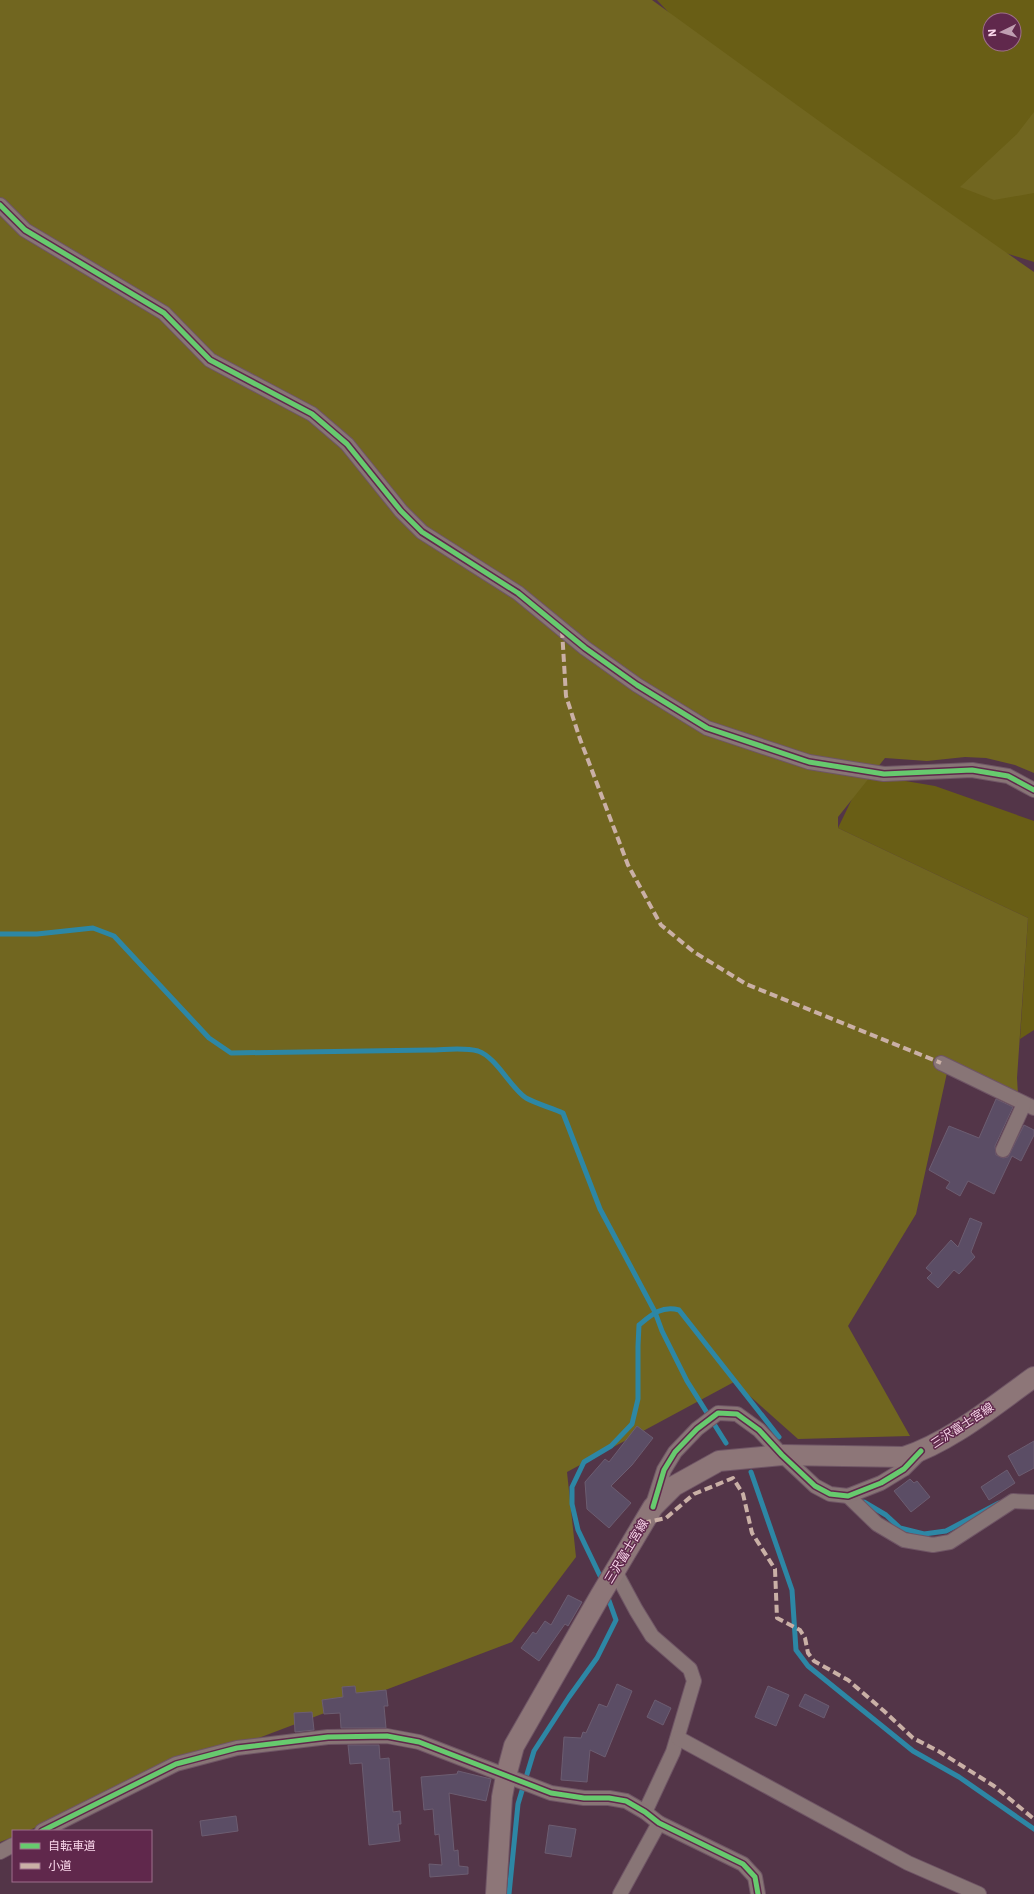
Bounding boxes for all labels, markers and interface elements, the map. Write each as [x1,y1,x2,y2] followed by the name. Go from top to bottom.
[982,12,1022,52] north arrow
[985,28,999,37] text: N
[928,1399,996,1451] street label: 三沢富士宮線
[601,1516,651,1586] street label: 三沢富士宮線
[12,1830,152,1882] legend
[48,1838,96,1853] text: 自転車道
[48,1858,72,1873] text: 小道

